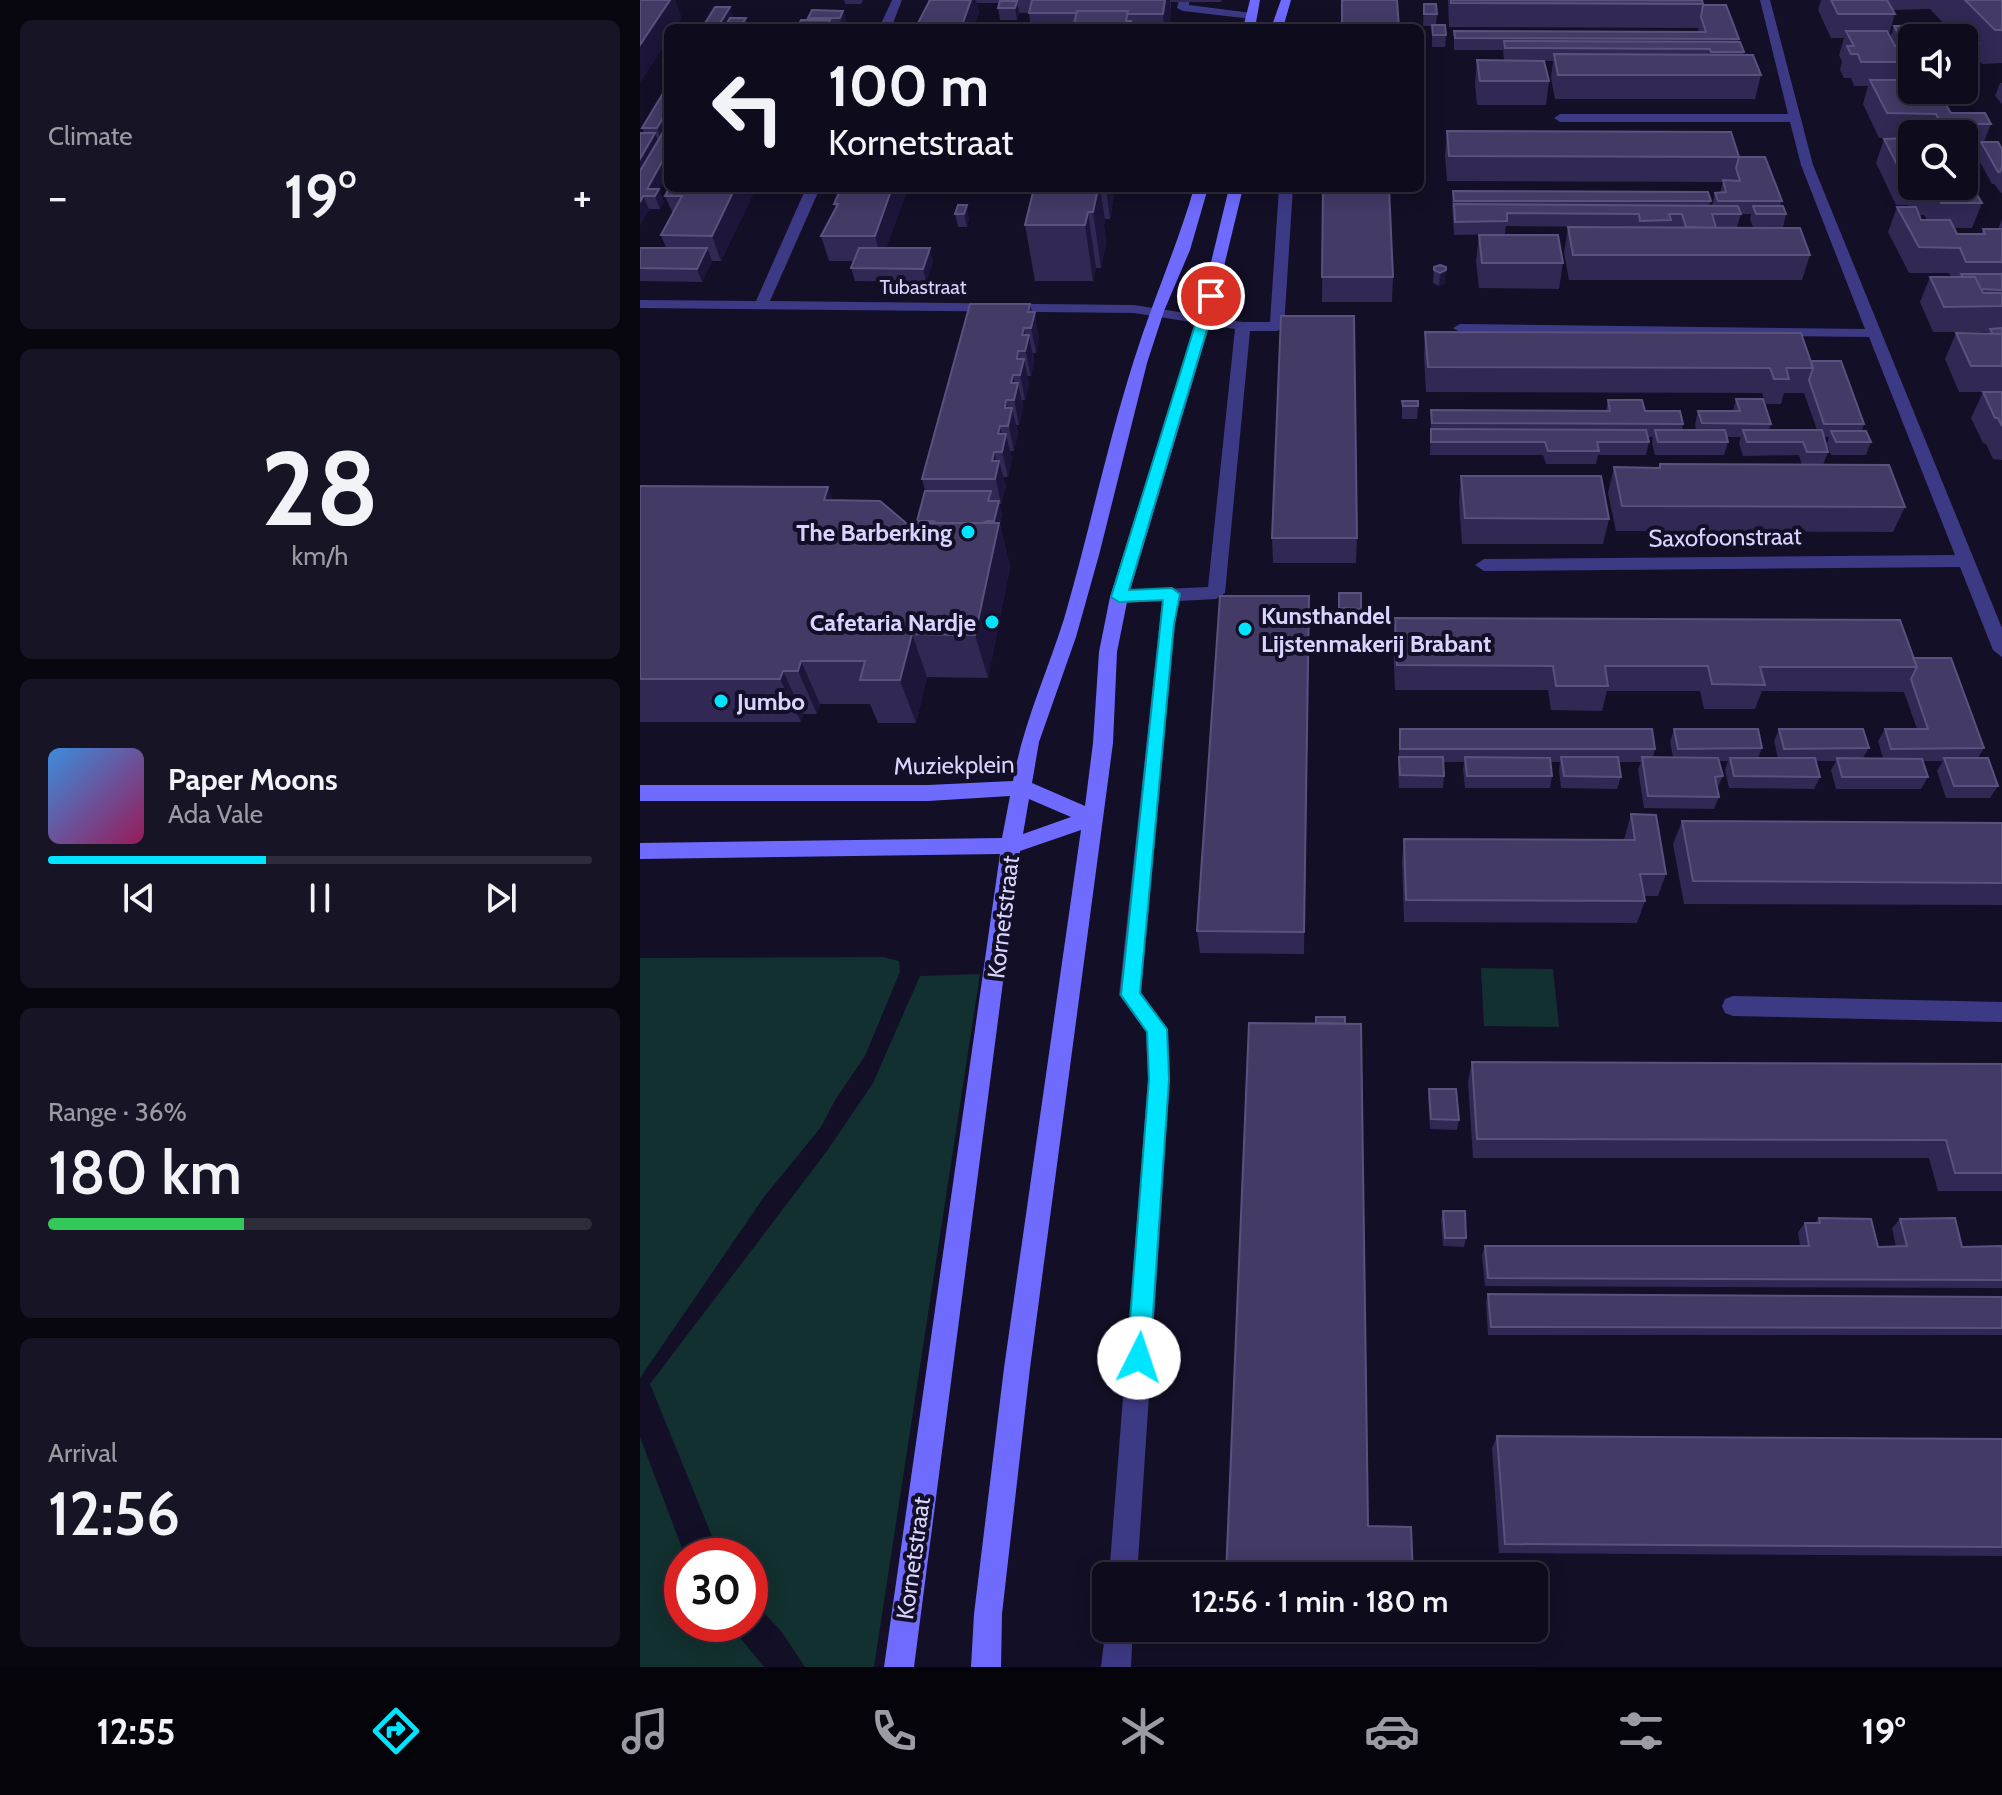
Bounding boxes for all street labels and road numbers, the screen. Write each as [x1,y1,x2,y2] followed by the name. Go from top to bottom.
[879,275,967,299] street label: Tubastraat
[1648,521,1802,553] street label: Saxofoonstraat
[893,749,1015,781] street label: Muziekplein
[981,854,1025,980] street label: Kornetstraat
[890,1495,936,1621] street label: Kornetstraat

